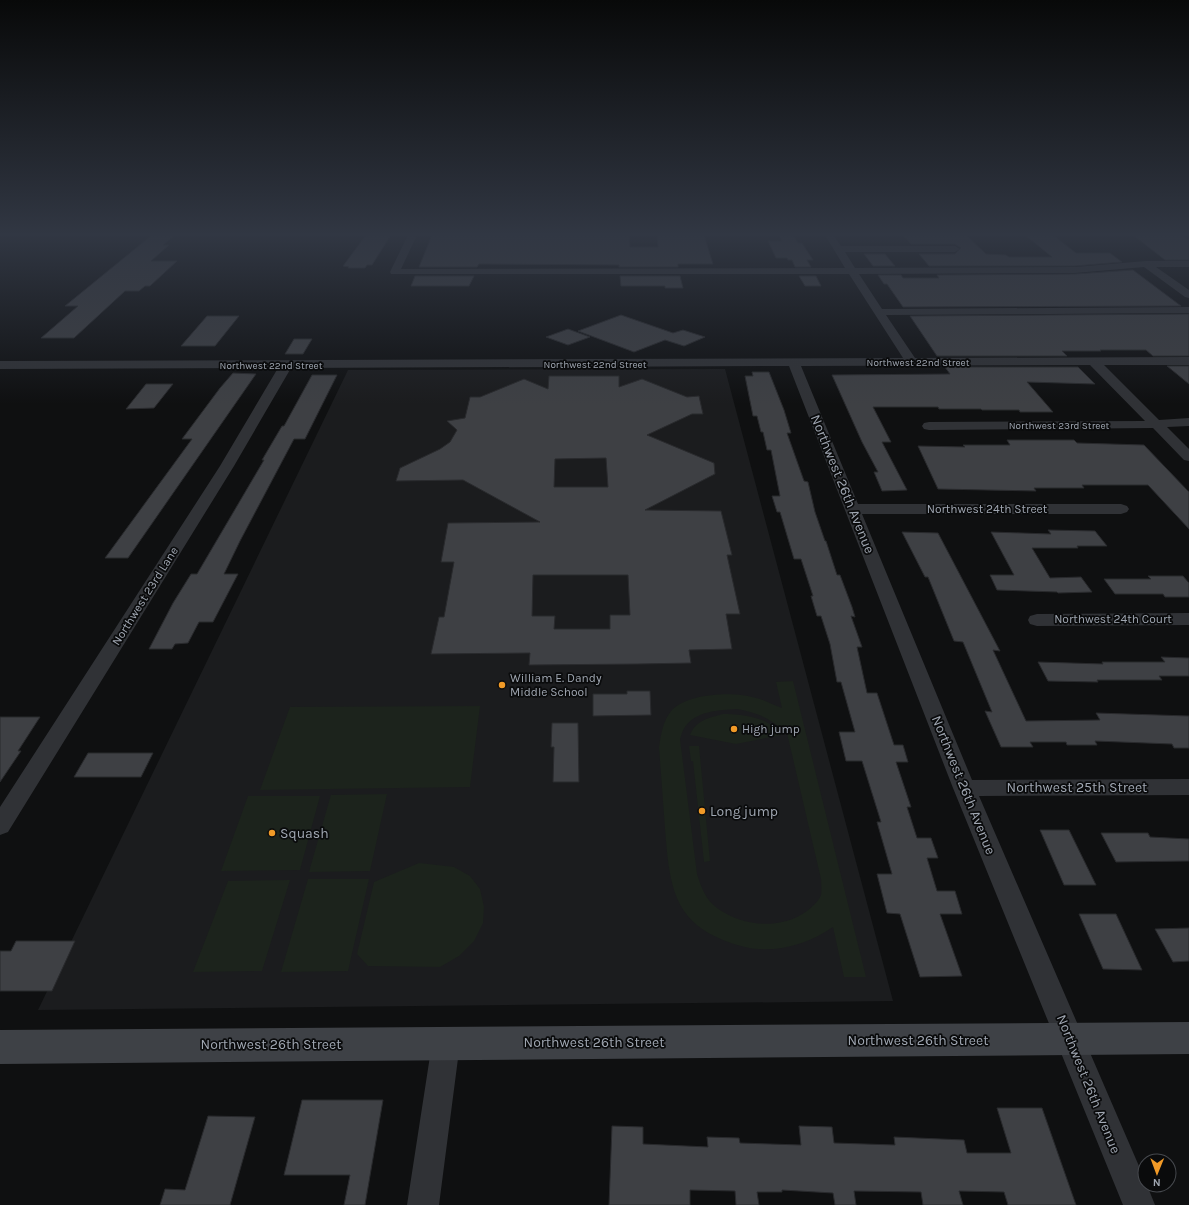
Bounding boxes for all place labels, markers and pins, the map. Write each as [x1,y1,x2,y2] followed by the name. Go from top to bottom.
[510,671,602,699] place label: William E. Dandy Middle School
[497,680,507,690] marker: William E. Dandy Middle School
[742,722,800,736] place label: High jump
[729,724,739,734] marker: High jump
[710,803,778,820] place label: Long jump
[697,806,707,816] marker: Long jump
[280,825,329,842] place label: Squash
[267,828,277,838] marker: Squash

